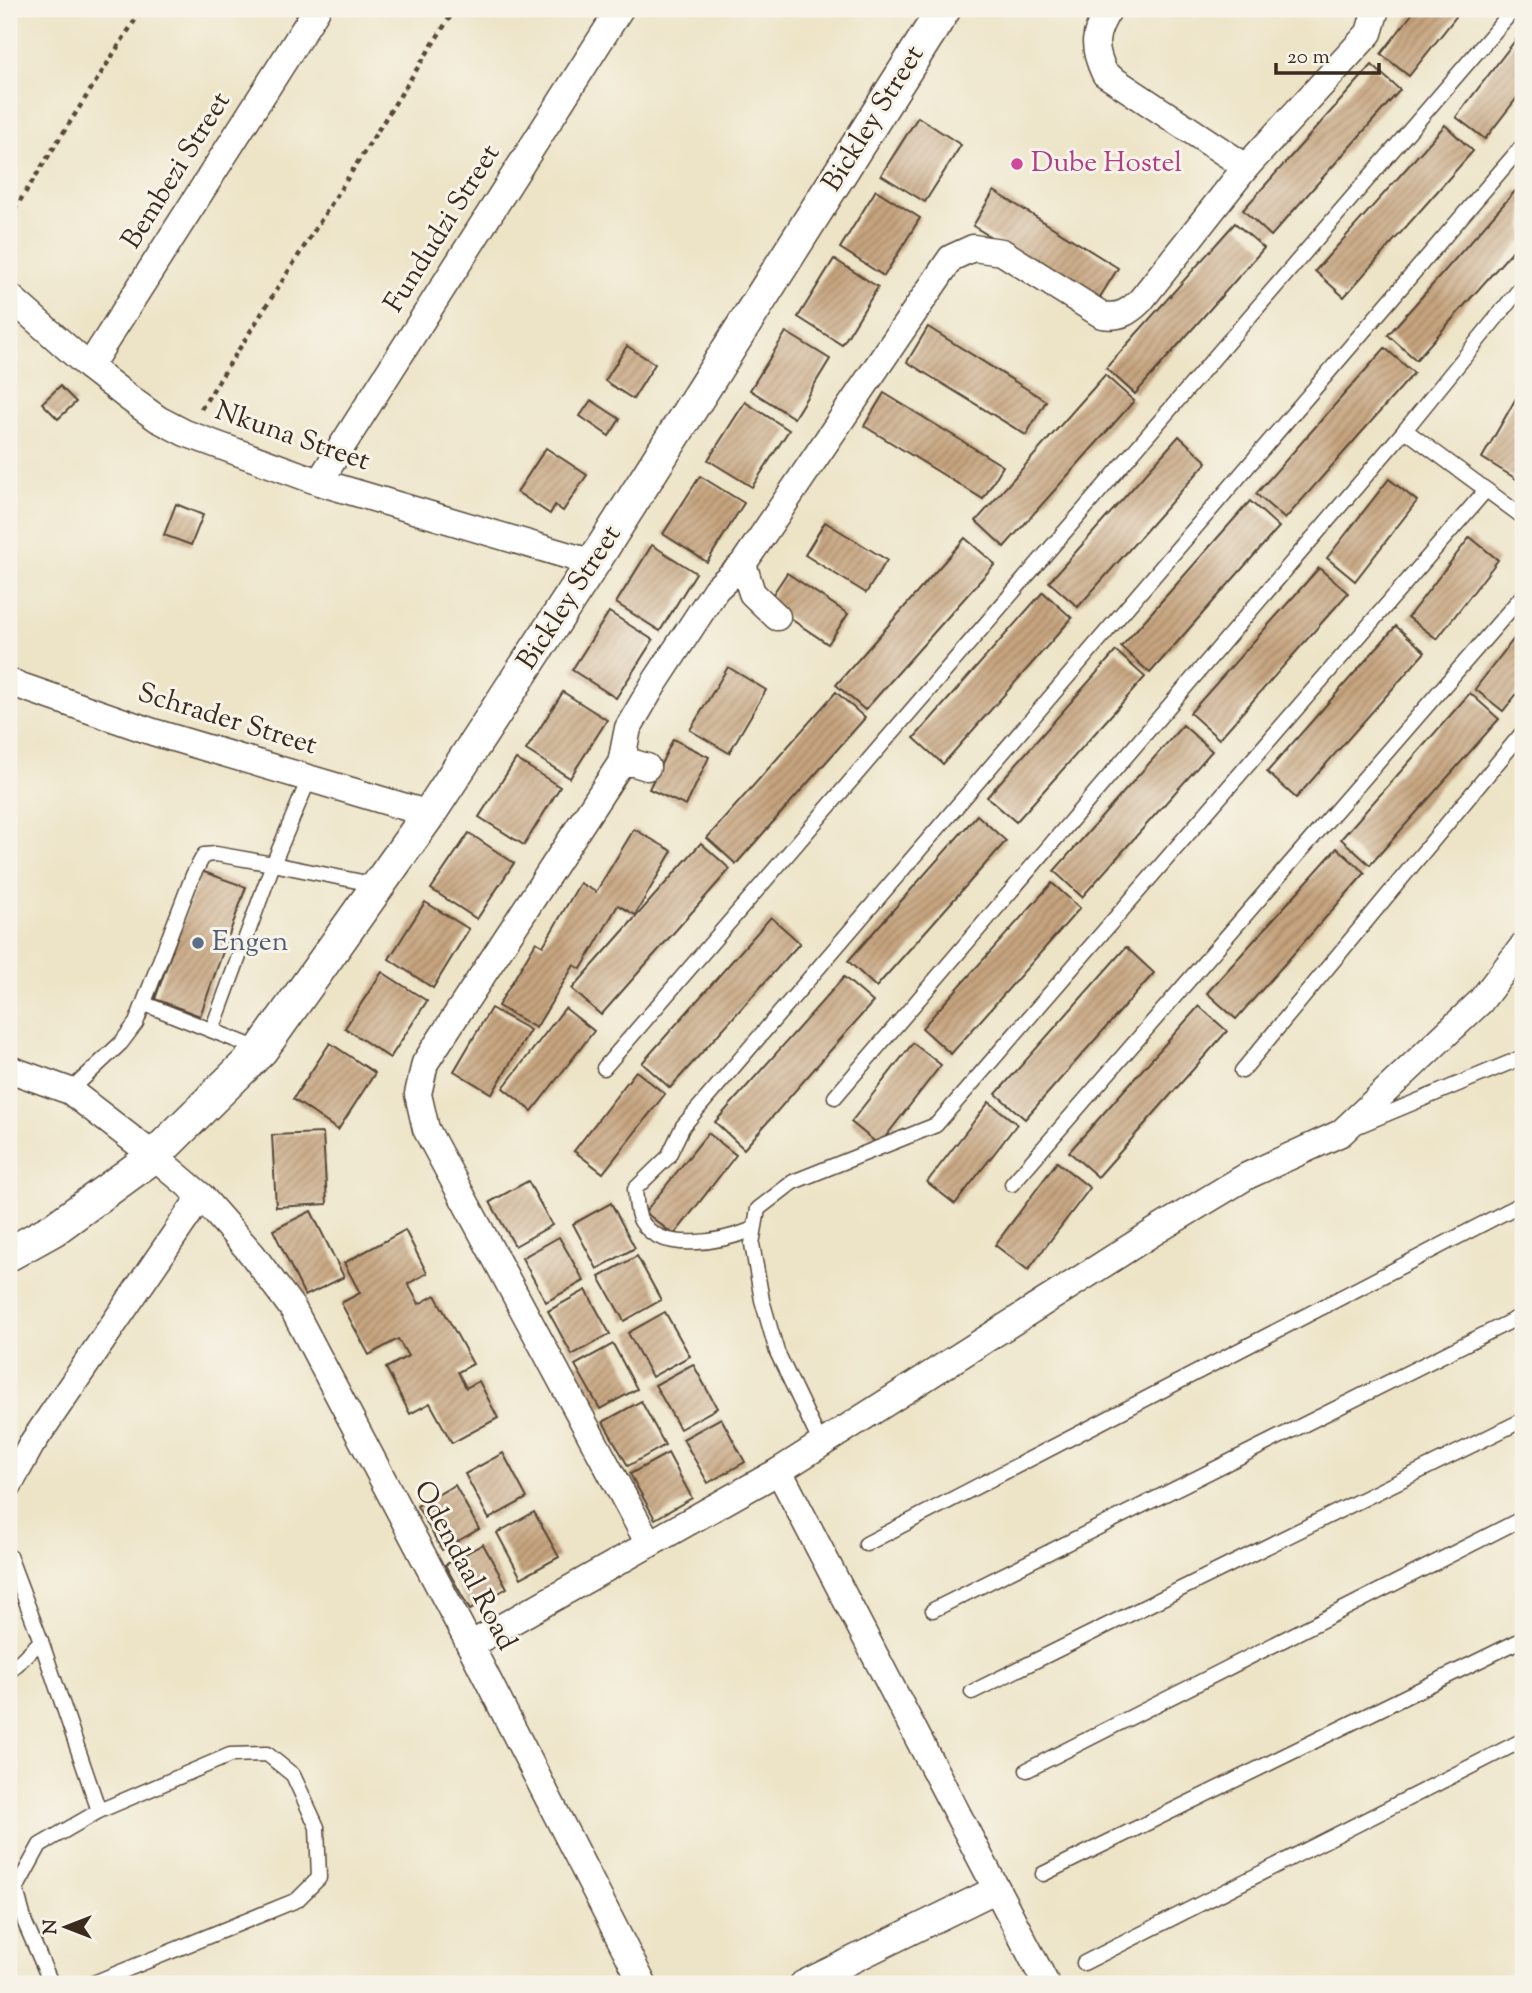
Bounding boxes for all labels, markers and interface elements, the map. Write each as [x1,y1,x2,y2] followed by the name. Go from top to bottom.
[1276,32,1380,76] scale bar
[813,38,935,200] street label: Bickley Street
[1287,43,1330,73] text: 20 m
[113,84,242,257] street label: Bembezi Street
[375,137,511,321] street label: Fundudzi Street
[1031,144,1182,184] place label: Dube Hostel
[1009,156,1025,172] marker: Dube Hostel
[209,392,375,482] street label: Nkuna Street
[508,517,632,678] street label: Bickley Street
[132,674,322,766] street label: Schrader Street
[212,923,288,963] place label: Engen
[190,935,206,951] marker: Engen
[402,1474,526,1658] street label: Odendaal Road
[32,1892,102,1962] north arrow
[38,1919,65,1935] text: N

